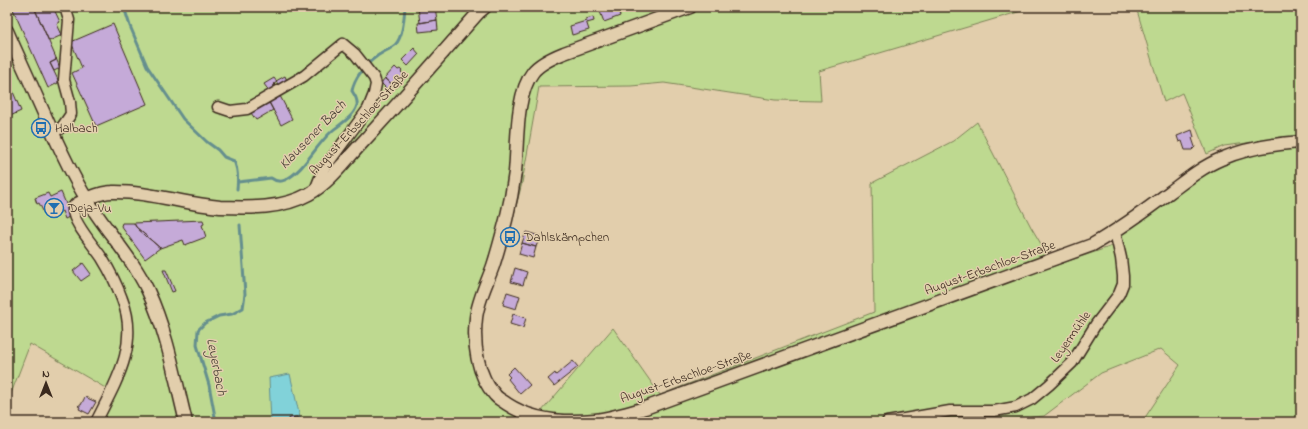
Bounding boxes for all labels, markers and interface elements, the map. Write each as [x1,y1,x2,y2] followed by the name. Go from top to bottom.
[305,66,414,181] street label: August-Erbschloe-Straße
[275,95,352,174] water label: Klausener Bach
[30,117,52,139] bus stop icon: Halbach
[55,119,98,138] place label: Halbach
[43,197,65,219] bar icon: Deja-Vu
[67,199,111,218] place label: Deja-Vu
[499,226,521,248] bus stop icon: Dahlskämpchen
[523,228,609,247] place label: Dahlskämpchen
[922,235,1059,301] street label: August-Erbschloe-Straße
[1046,307,1097,367] street label: Leyermühle
[200,337,232,398] water label: Leyerbach
[618,346,755,409] street label: August-Erbschloe-Straße
[26,363,66,403] north arrow
[42,366,50,382] text: N

